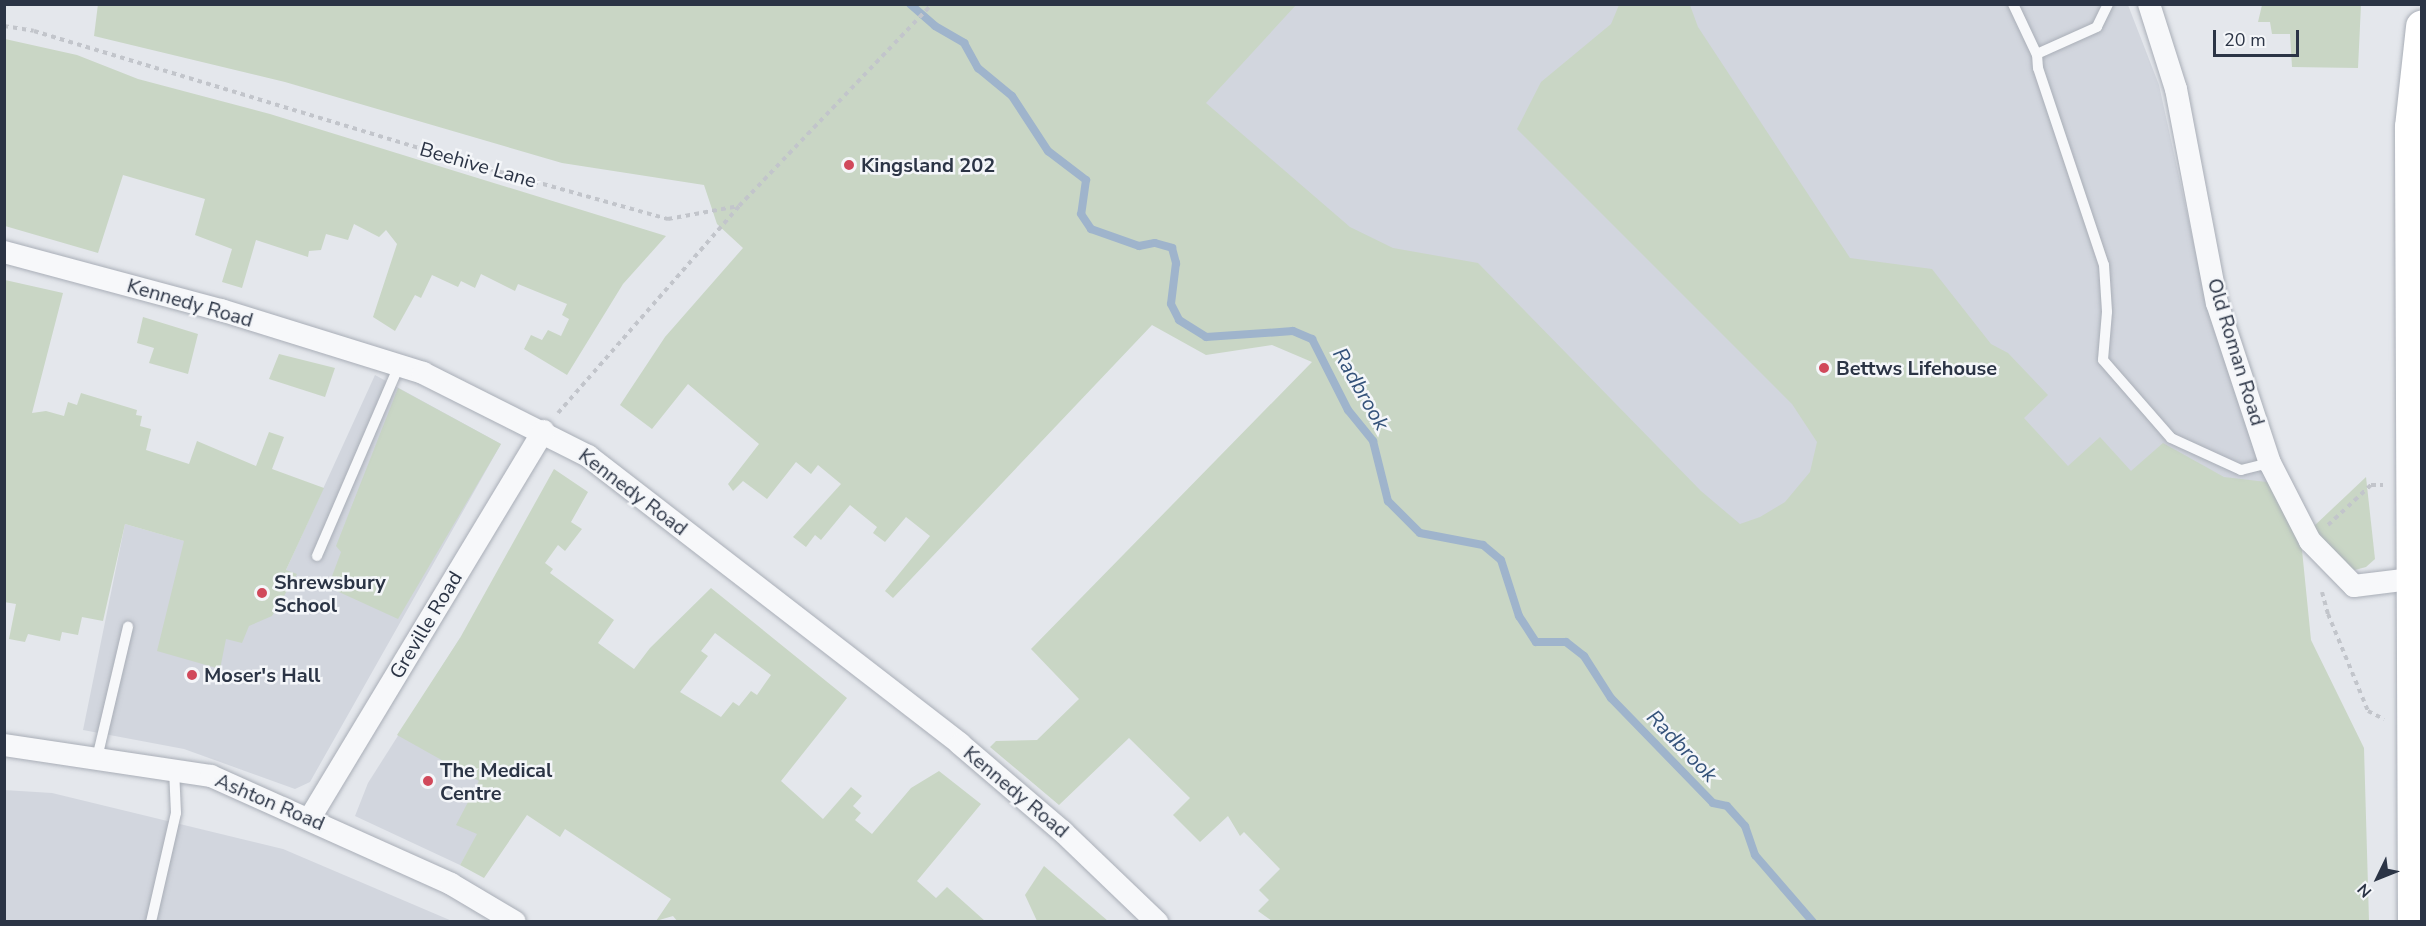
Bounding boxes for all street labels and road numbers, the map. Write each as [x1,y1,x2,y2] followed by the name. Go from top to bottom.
[417,137,539,193] street label: Beehive Lane
[124,274,256,332] street label: Kennedy Road
[2202,275,2270,429] street label: Old Roman Road
[574,443,692,541] street label: Kennedy Road
[385,567,467,683] street label: Greville Road
[959,741,1073,843] street label: Kennedy Road
[212,768,328,836] street label: Ashton Road

